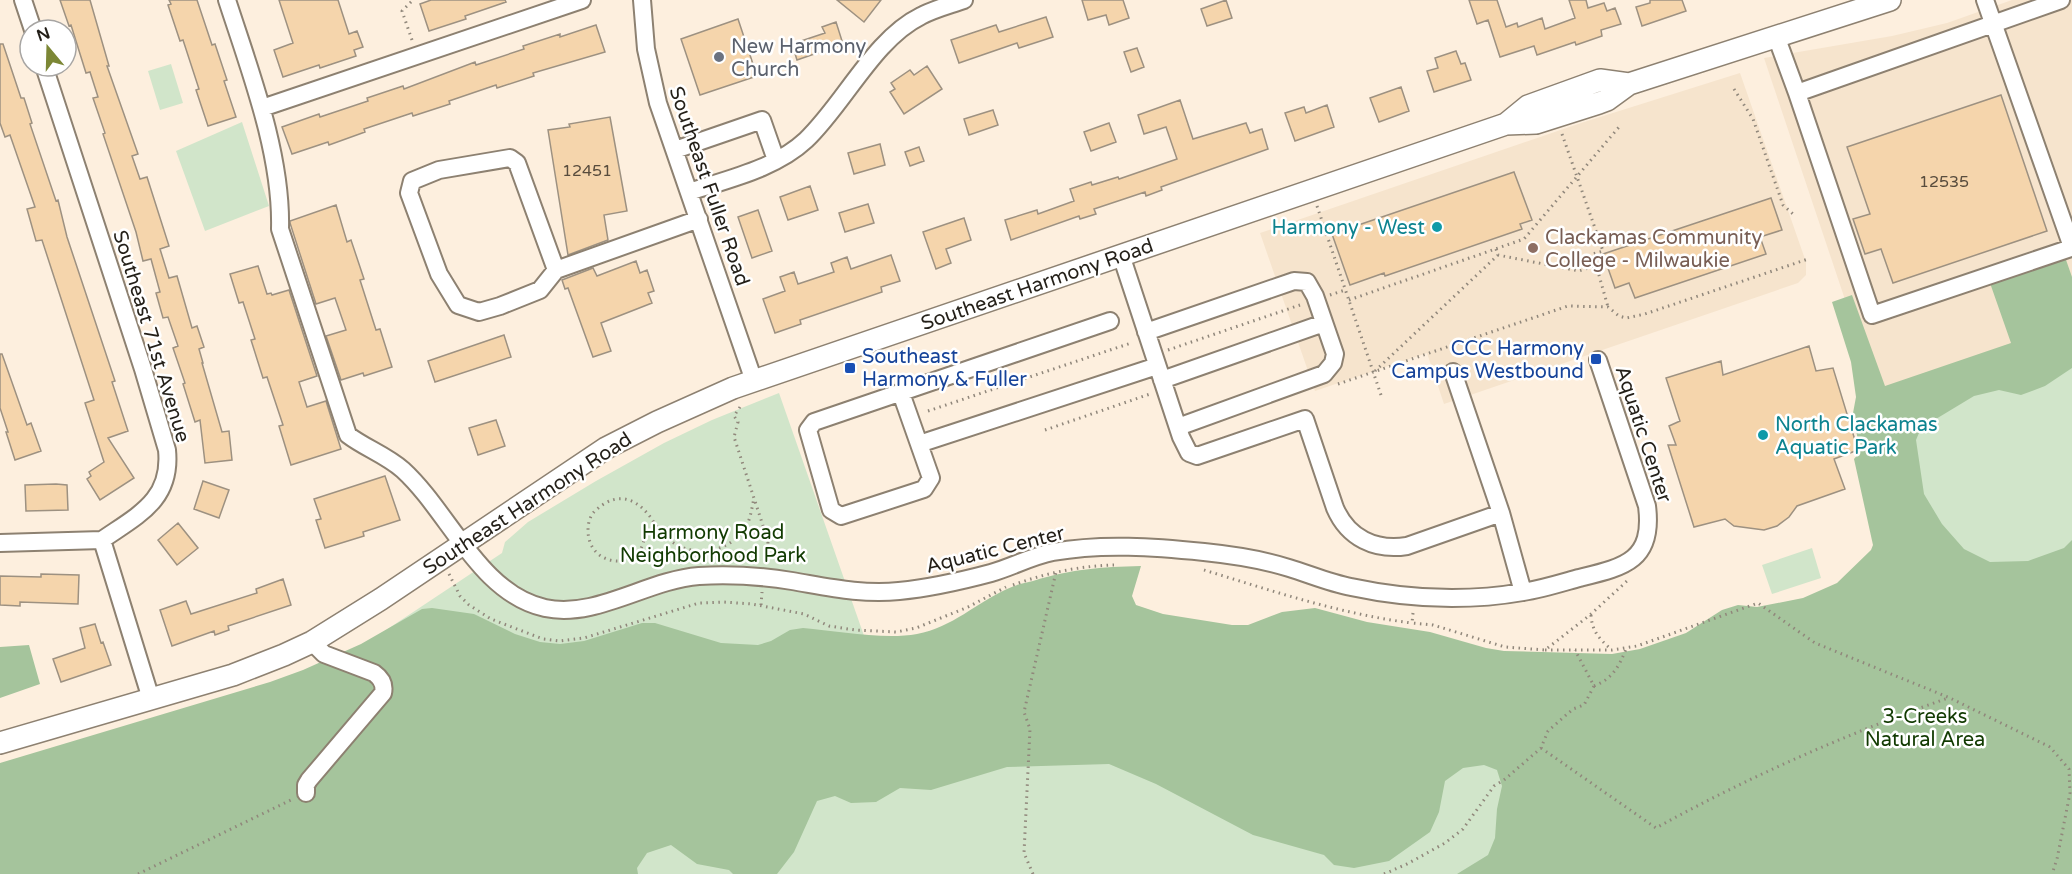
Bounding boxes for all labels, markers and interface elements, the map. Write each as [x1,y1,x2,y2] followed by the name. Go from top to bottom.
[18,18,78,78] north arrow
[34,23,53,46] text: N
[731,35,867,82] place label: New Harmony Church
[712,50,726,64] marker: New Harmony Church
[664,83,754,289] street label: Southeast Fuller Road
[562,161,612,181] house number: 12451
[1919,172,1969,192] house number: 12535
[1271,216,1425,240] place label: Harmony - West
[1430,220,1444,234] marker: Harmony - West
[1545,226,1762,273] place label: Clackamas Community College - Milwaukie
[107,227,195,445] street label: Southeast 71st Avenue
[918,234,1157,336] street label: Southeast Harmony Road
[1526,241,1540,255] marker: Clackamas Community College - Milwaukie
[1391,337,1584,384] place label: CCC Harmony Campus Westbound
[862,345,1027,392] place label: Southeast Harmony & Fuller
[1589,352,1603,366] marker: CCC Harmony Campus Westbound
[843,361,857,375] marker: Southeast Harmony & Fuller
[1610,363,1677,506] street label: Aquatic Center
[1775,413,1938,460] place label: North Clackamas Aquatic Park
[419,427,636,580] street label: Southeast Harmony Road
[1756,428,1770,442] marker: North Clackamas Aquatic Park
[620,521,806,568] park label: Harmony Road Neighborhood Park
[923,521,1068,579] street label: Aquatic Center
[1865,705,1985,752] park label: 3-Creeks Natural Area

